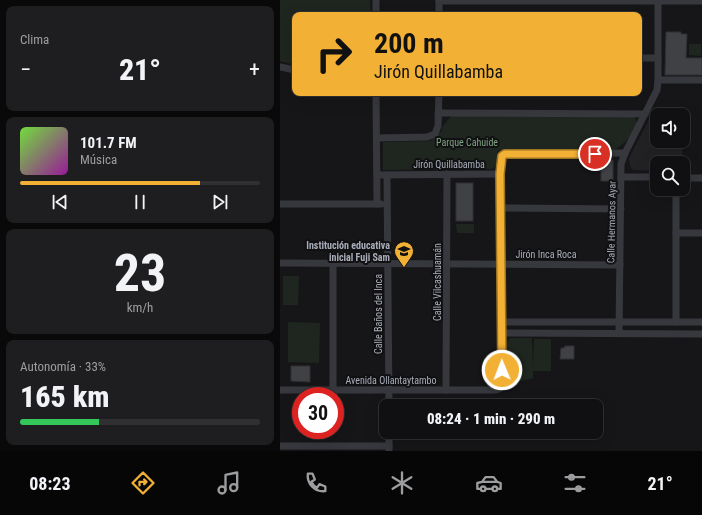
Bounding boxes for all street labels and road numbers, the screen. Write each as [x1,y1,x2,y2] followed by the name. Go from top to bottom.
[413,159,485,170] street label: Jirón Quillabamba
[605,181,618,263] street label: Calle Hermanos Ayar
[432,243,443,321] street label: Calle Vilcashuamán
[515,249,577,260] street label: Jirón Inca Roca
[373,274,384,354] street label: Calle Baños del Inca
[346,375,436,386] street label: Avenida Ollantaytambo

